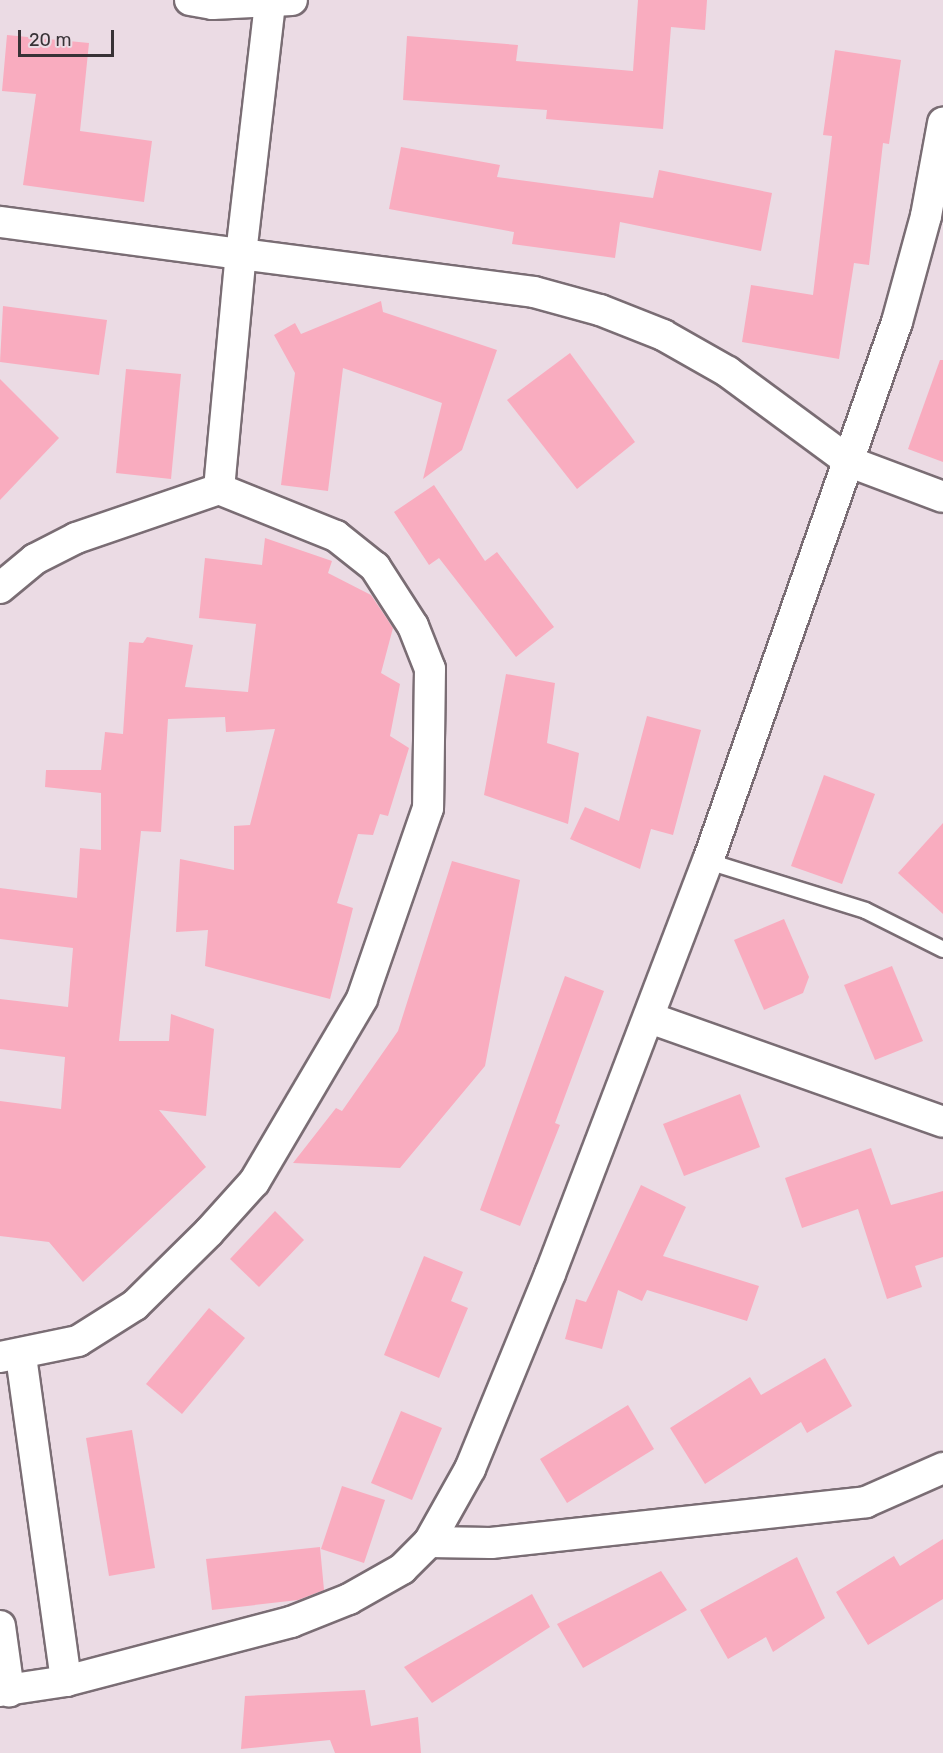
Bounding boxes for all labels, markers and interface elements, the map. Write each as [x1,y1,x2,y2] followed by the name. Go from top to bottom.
[21,18,117,56] scale bar
[29,29,71,51] text: 20 m

